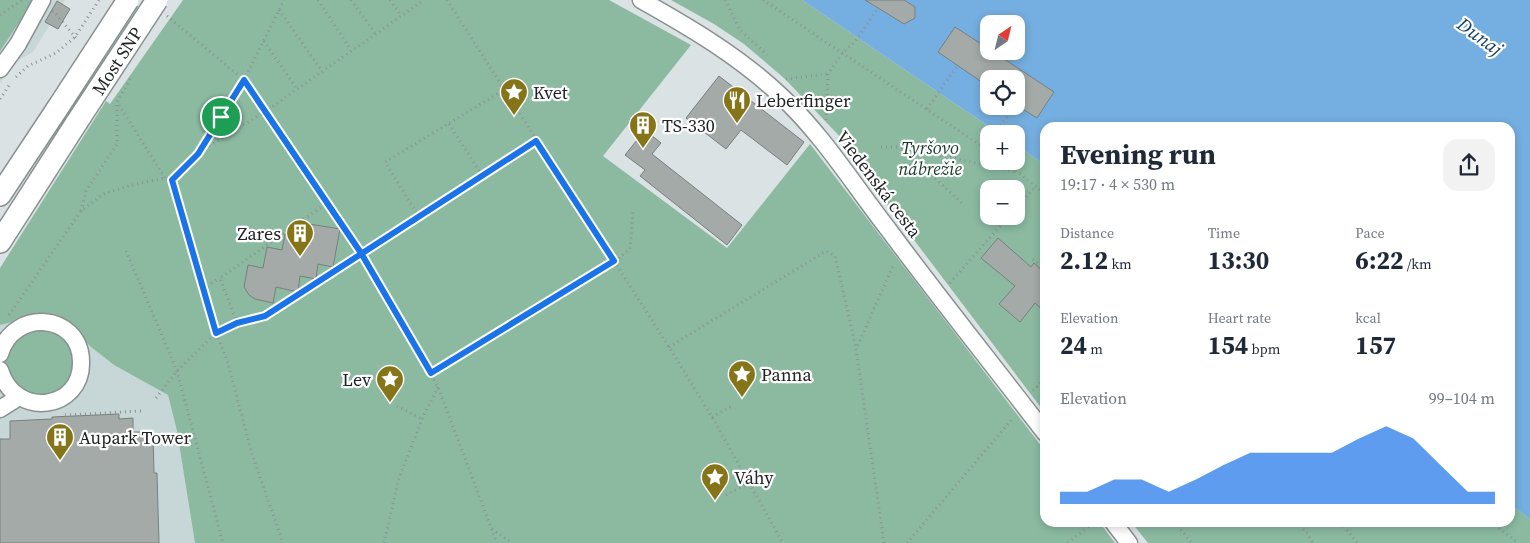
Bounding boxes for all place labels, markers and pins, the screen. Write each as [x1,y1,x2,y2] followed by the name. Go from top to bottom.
[499,77,529,116] place icon: Kvet
[533,80,568,105] place label: Kvet
[722,85,752,124] restaurant icon: Leberfinger
[756,88,851,113] place label: Leberfinger
[200,96,242,138] pin
[628,110,658,149] building icon: TS-330
[662,113,715,138] place label: TS-330
[285,218,315,257] building icon: Zares
[238,221,281,246] place label: Zares
[727,359,757,398] place icon: Panna
[761,362,812,387] place label: Panna
[375,364,405,403] place icon: Lev
[342,367,371,392] place label: Lev
[45,422,75,461] building icon: Aupark Tower
[79,425,192,450] place label: Aupark Tower
[700,462,730,501] place icon: Váhy
[734,465,774,490] place label: Váhy

